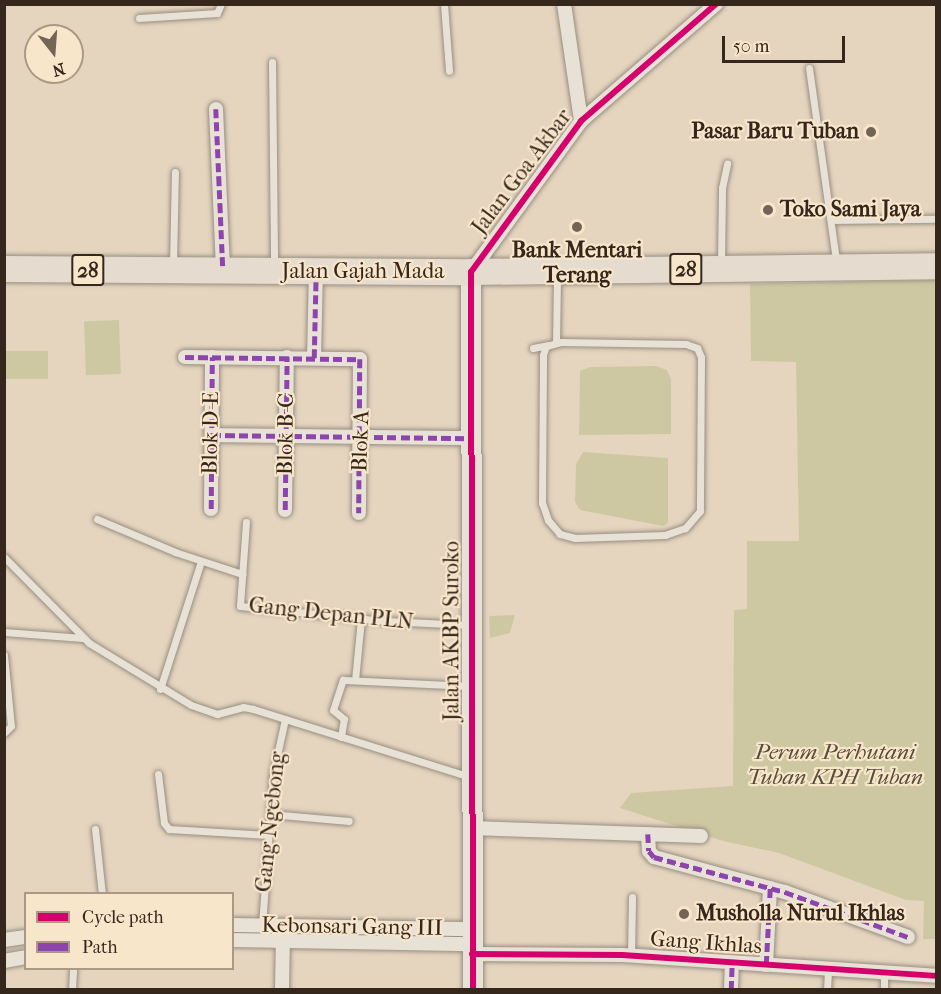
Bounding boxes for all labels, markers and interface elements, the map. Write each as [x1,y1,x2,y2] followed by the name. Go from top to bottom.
[24,24,84,84] north arrow
[725,24,848,62] scale bar
[733,36,769,57] text: 50 m
[50,59,67,81] text: N
[466,104,578,240] street label: Jalan Goa Akbar
[691,119,859,145] place label: Pasar Baru Tuban
[864,125,878,139] marker: Pasar Baru Tuban
[780,197,921,223] place label: Toko Sami Jaya
[761,203,775,217] marker: Toko Sami Jaya
[570,220,584,234] marker: Bank Mentari Terang
[512,237,642,288] place label: Bank Mentari Terang
[668,251,704,287] road number: 28
[70,252,106,288] road number: 28
[282,259,444,285] street label: Jalan Gajah Mada
[197,391,225,475] street label: Blok D-E
[272,393,300,475] street label: Blok B-C
[347,410,375,472] street label: Blok A
[439,541,465,721] street label: Jalan AKBP Suroko
[247,592,415,636] street label: Gang Depan PLN
[747,739,923,790] park label: Perum Perhutani Tuban KPH Tuban
[251,751,291,893] street label: Gang Ngebong
[24,892,234,970] legend
[696,901,905,927] place label: Musholla Nurul Ikhlas
[82,907,163,928] text: Cycle path
[677,907,691,921] marker: Musholla Nurul Ikhlas
[261,912,443,942] street label: Kebonsari Gang III
[649,926,763,960] street label: Gang Ikhlas
[82,937,118,958] text: Path

